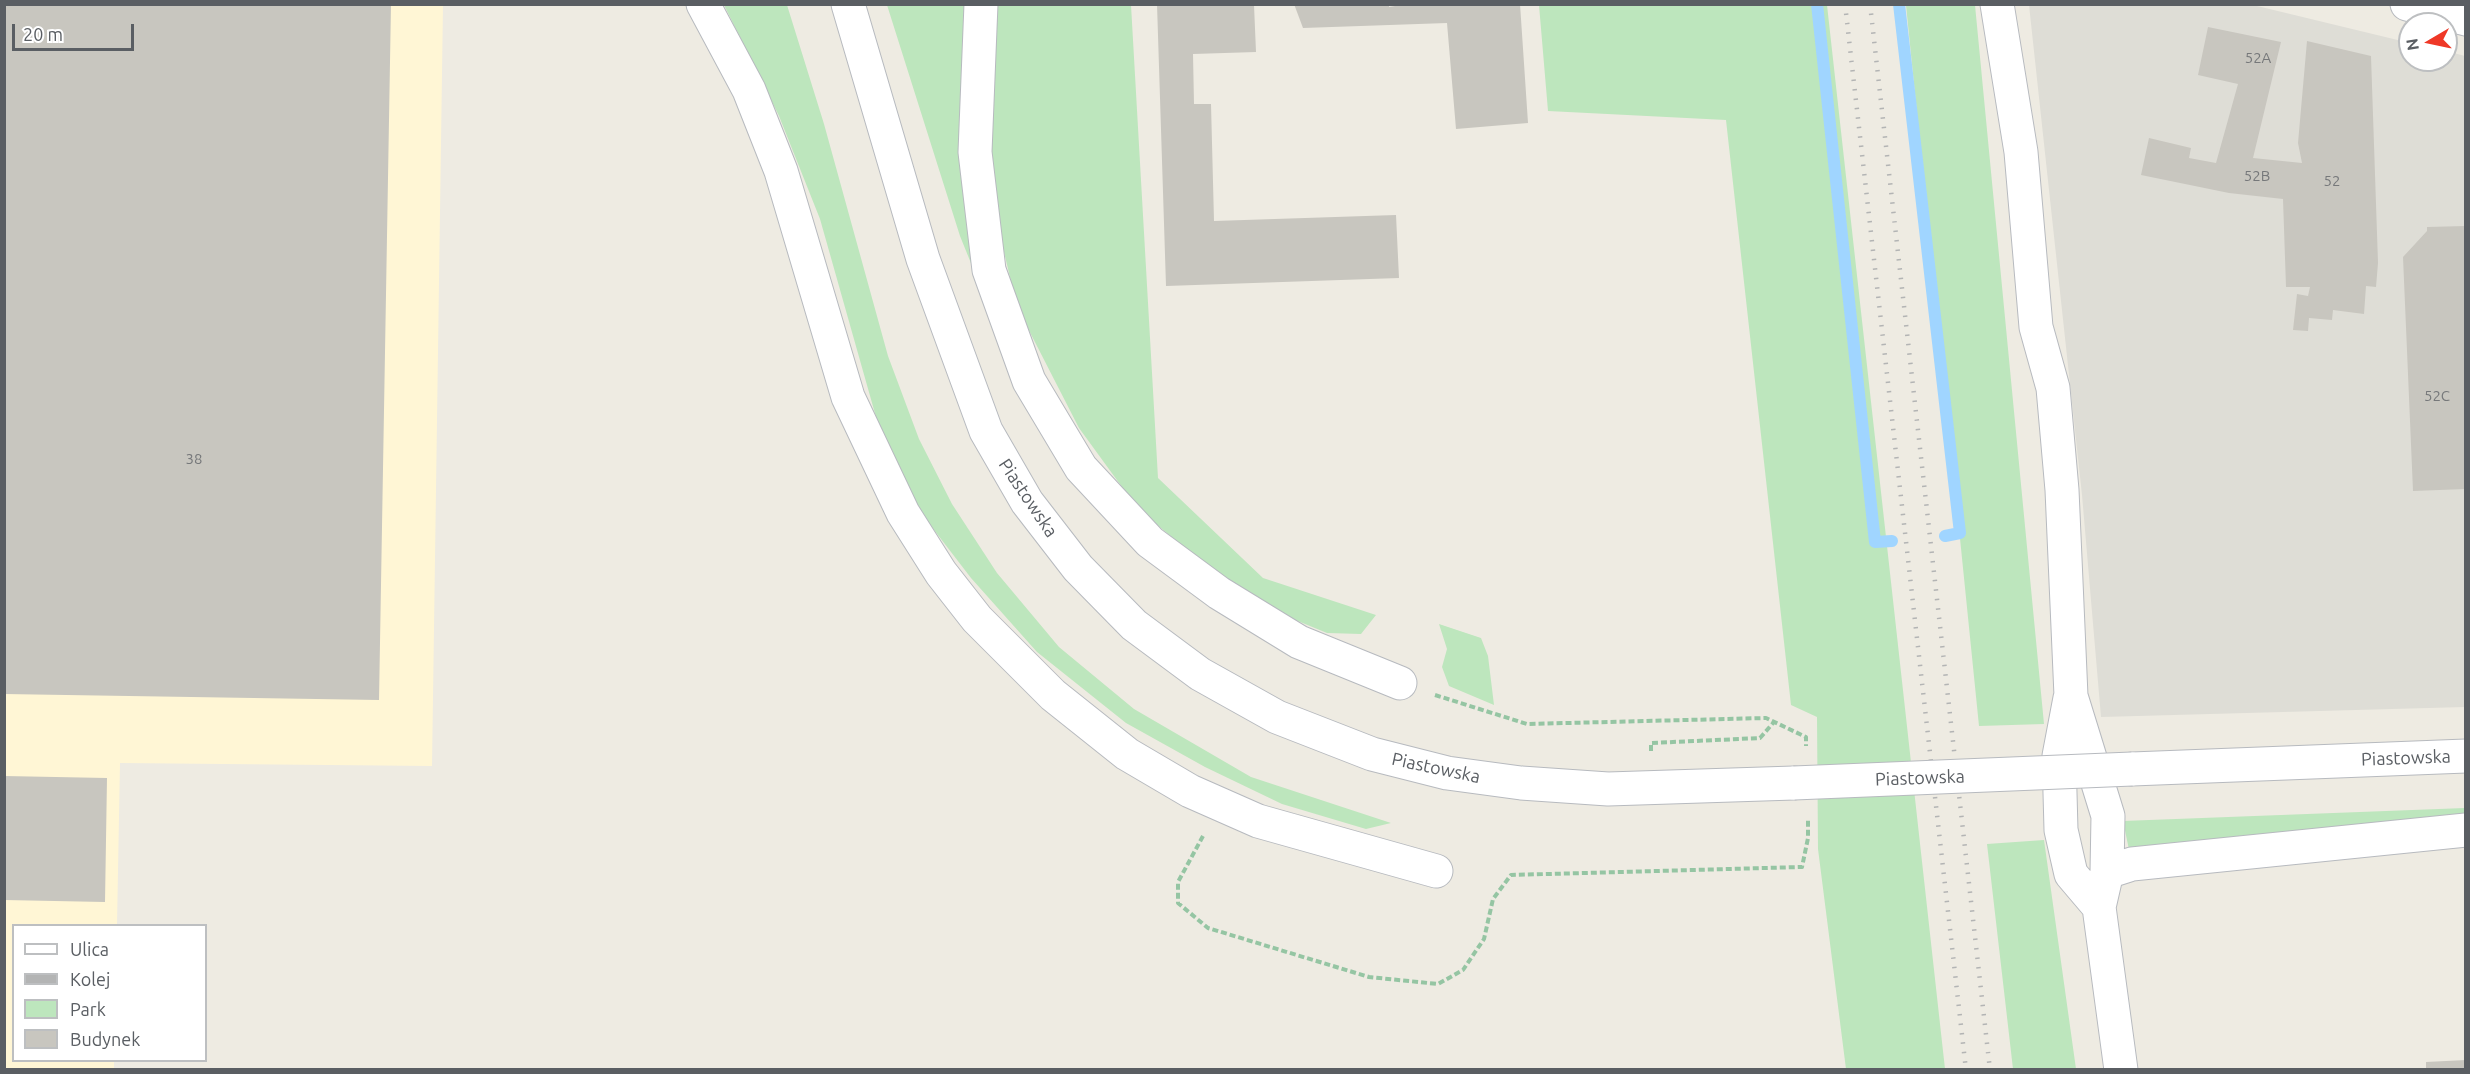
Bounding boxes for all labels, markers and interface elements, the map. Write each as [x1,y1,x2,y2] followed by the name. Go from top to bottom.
[15,12,136,50] scale bar
[2398,12,2458,72] north arrow
[23,24,63,44] text: 20 m
[2402,37,2422,52] text: N
[2245,49,2271,67] house number: 52A
[2244,167,2270,185] house number: 52B
[2324,172,2340,190] house number: 52
[2424,387,2450,405] house number: 52C
[186,450,202,468] house number: 38
[994,455,1062,541] street label: Piastowska
[2361,746,2451,770] street label: Piastowska
[1390,748,1482,788] street label: Piastowska
[1875,766,1965,790] street label: Piastowska
[12,924,207,1062] legend
[70,939,109,959] text: Ulica
[70,969,110,989] text: Kolej
[70,999,106,1019] text: Park
[70,1029,140,1049] text: Budynek

